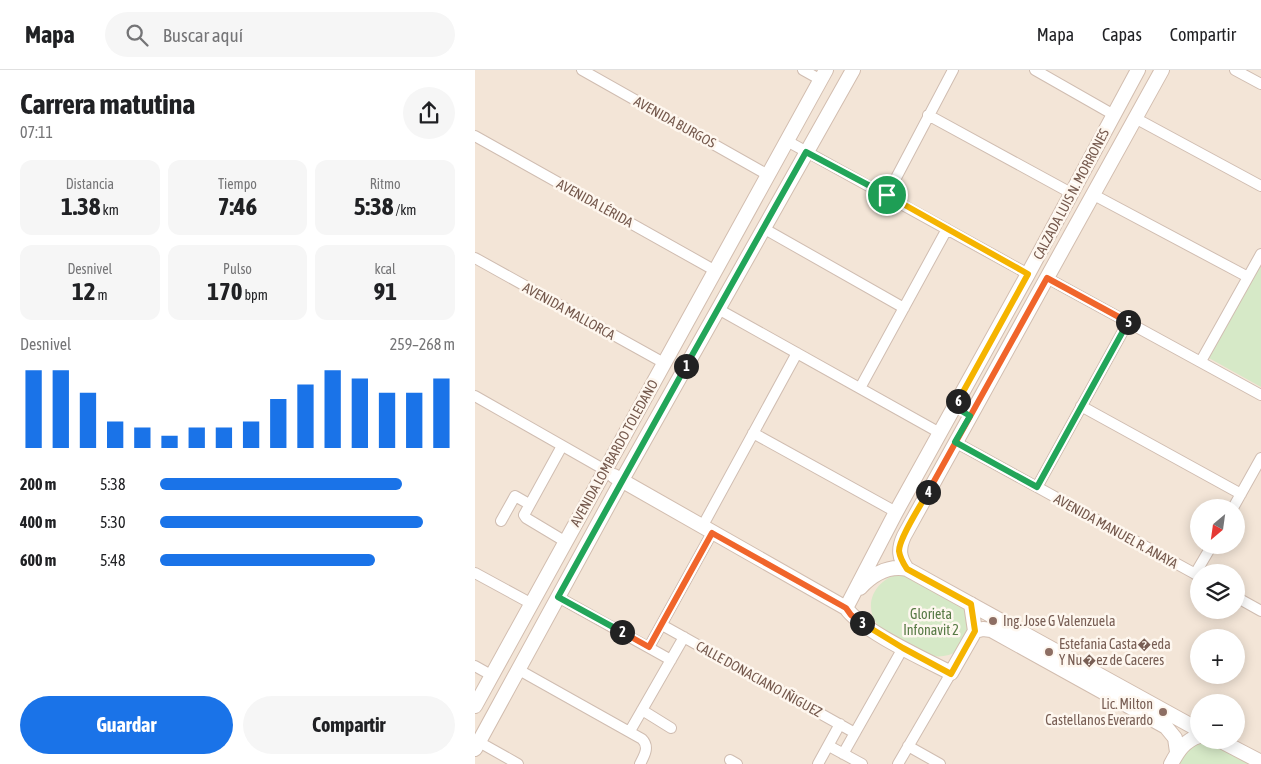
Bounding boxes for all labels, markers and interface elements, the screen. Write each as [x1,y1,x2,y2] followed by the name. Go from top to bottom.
[105,12,455,57] search box
[25,21,75,48] text: Mapa
[123,21,151,49] icon: search
[163,24,243,46] text: Buscar aquí
[1037,24,1074,45] text: Mapa
[1102,24,1142,45] text: Capas
[1170,24,1236,45] text: Compartir
[403,87,455,139] button: share
[20,88,195,120] text: Carrera matutina
[631,93,719,151] street label: AVENIDA BURGOS
[20,123,53,141] text: 07:11
[1030,126,1112,262] street label: CALZADA LUIS N. MORRONES
[866,174,908,216] pin
[66,176,114,192] text: Distancia
[218,176,257,192] text: Tiempo
[370,176,401,192] text: Ritmo
[554,176,636,231] street label: AVENIDA LÉRIDA
[873,181,901,209] icon: arrive
[61,192,101,220] text: 1.38
[218,192,257,220] text: 7:46
[354,192,394,220] text: 5:38
[101,202,119,218] text: km
[394,202,416,218] text: /km
[67,261,112,277] text: Desnivel
[223,261,252,277] text: Pulso
[375,261,396,277] text: kcal
[72,277,96,305] text: 12
[207,277,242,305] text: 170
[373,277,397,305] text: 91
[520,279,618,343] street label: AVENIDA MALLORCA
[96,287,108,303] text: m
[242,287,268,303] text: bpm
[1115,310,1141,334] pin: 5
[1125,314,1132,330] text: 5
[20,335,71,353] text: Desnivel
[390,335,455,353] text: 259–268 m
[673,354,699,378] pin: 1
[683,358,690,374] text: 1
[567,377,661,529] street label: AVENIDA LOMBARDO TOLEDANO
[945,388,971,414] pin: 6
[955,393,962,409] text: 6
[20,475,56,493] text: 200 m
[100,475,125,493] text: 5:38
[915,480,941,504] pin: 4
[925,484,932,500] text: 4
[1051,490,1181,572] street label: AVENIDA MANUEL R. ANAYA
[1190,499,1245,554] north arrow
[1190,499,1245,749] map controls
[20,513,56,531] text: 400 m
[100,513,125,531] text: 5:30
[20,551,56,569] text: 600 m
[100,551,125,569] text: 5:48
[1190,564,1245,619] button: layers
[903,606,959,638] park label: Glorieta Infonavit 2
[849,610,875,636] pin: 3
[1003,613,1115,629] place label: Ing. Jose G Valenzuela
[859,615,866,631] text: 3
[987,615,999,627] marker: Ing. Jose G Valenzuela
[609,620,635,644] pin: 2
[619,624,626,640] text: 2
[1190,629,1245,684] button: +
[1059,636,1171,668] place label: Estefania Casta�eda Y Nu�ez de Caceres
[693,638,825,720] street label: CALLE DONACIANO IÑIGUEZ
[1043,646,1055,658] marker: Estefania Casta�eda Y Nu�ez de Caceres
[1190,694,1245,749] button: −
[20,696,233,754] button: Guardar
[243,696,455,754] button: Compartir
[1045,696,1153,728] place label: Lic. Milton Castellanos Everardo
[1157,706,1169,718] marker: Lic. Milton Castellanos Everardo

